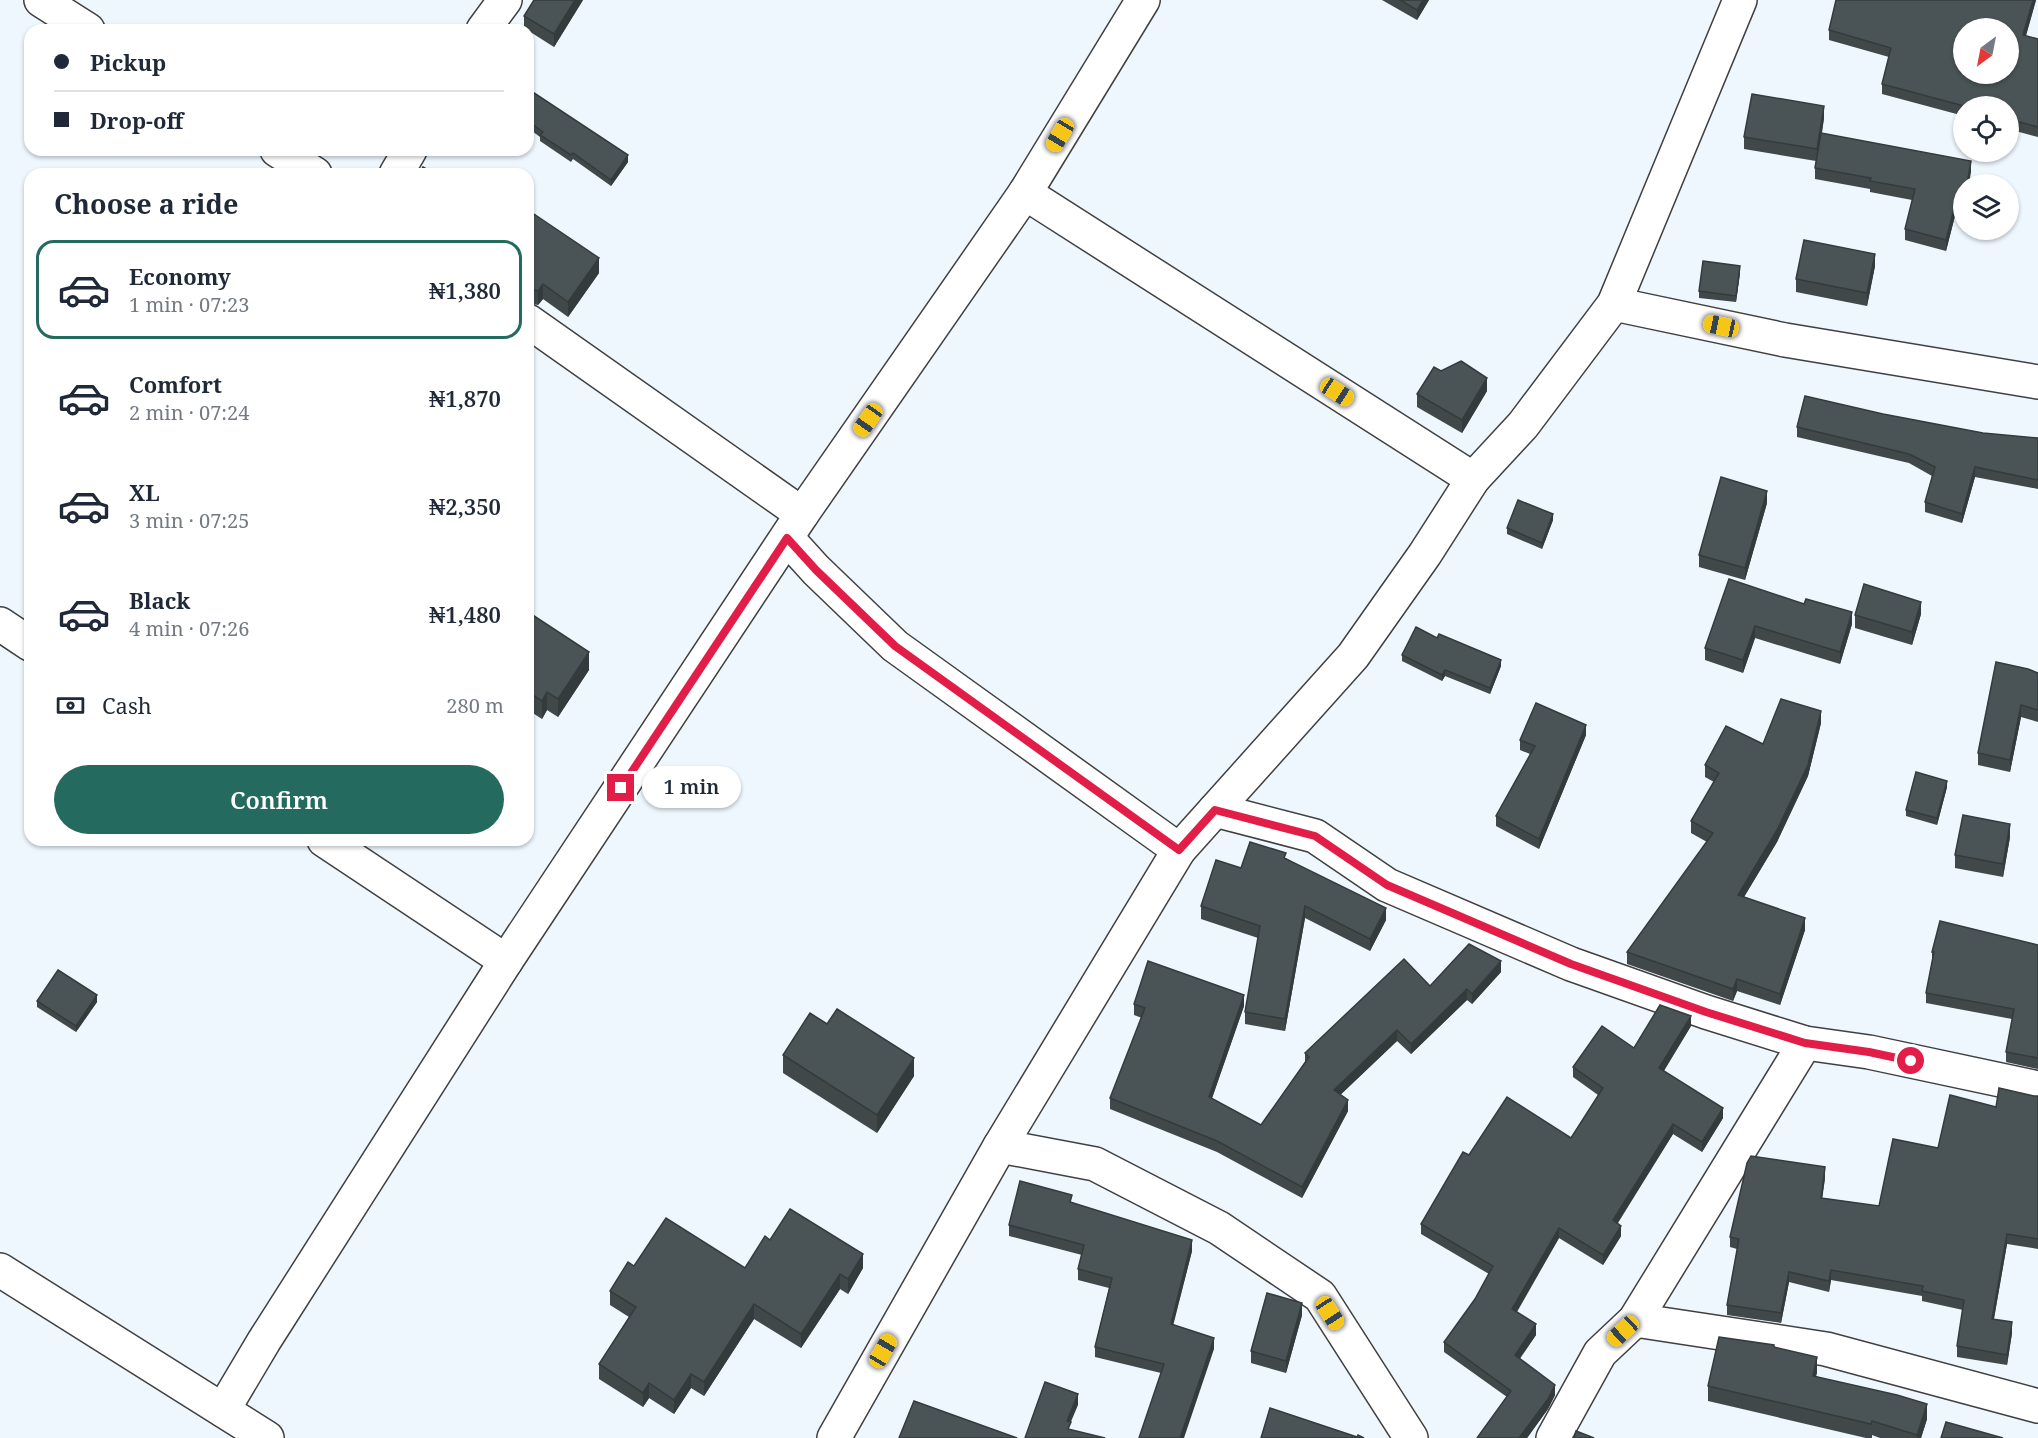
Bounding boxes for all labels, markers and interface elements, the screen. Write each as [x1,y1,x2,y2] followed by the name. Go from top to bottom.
[1953,18,2019,84] north arrow
[1953,18,2019,240] map controls
[90,47,166,77] text: Pickup
[1953,96,2019,162] button: locate
[90,105,183,135] text: Drop-off
[1043,115,1077,155] car
[1953,174,2019,240] button: layers
[54,185,239,222] text: Choose a ride
[129,261,231,291] text: Economy
[57,263,111,317] icon: car
[429,275,501,305] text: ₦1,380
[129,291,249,318] text: 1 min · 07:23
[1702,313,1740,339] car
[129,369,222,399] text: Comfort
[57,371,111,425] icon: car
[1317,375,1357,409] car
[429,383,501,413] text: ₦1,870
[129,399,249,426] text: 2 min · 07:24
[850,400,886,440] car
[129,477,160,507] text: XL
[57,479,111,533] icon: car
[429,491,501,521] text: ₦2,350
[129,507,249,534] text: 3 min · 07:25
[129,585,190,615] text: Black
[57,587,111,641] icon: car
[429,599,501,629] text: ₦1,480
[129,615,249,642] text: 4 min · 07:26
[54,689,87,722] icon: cash
[102,690,152,720] text: Cash
[446,692,504,719] text: 280 m
[54,765,504,834] button: Confirm
[642,767,741,809] callout: 1 min
[664,773,719,800] text: 1 min
[607,774,634,801] route end
[1897,1047,1924,1074] route start
[1313,1293,1347,1333] car
[1604,1312,1642,1350] car
[866,1331,900,1371] car

